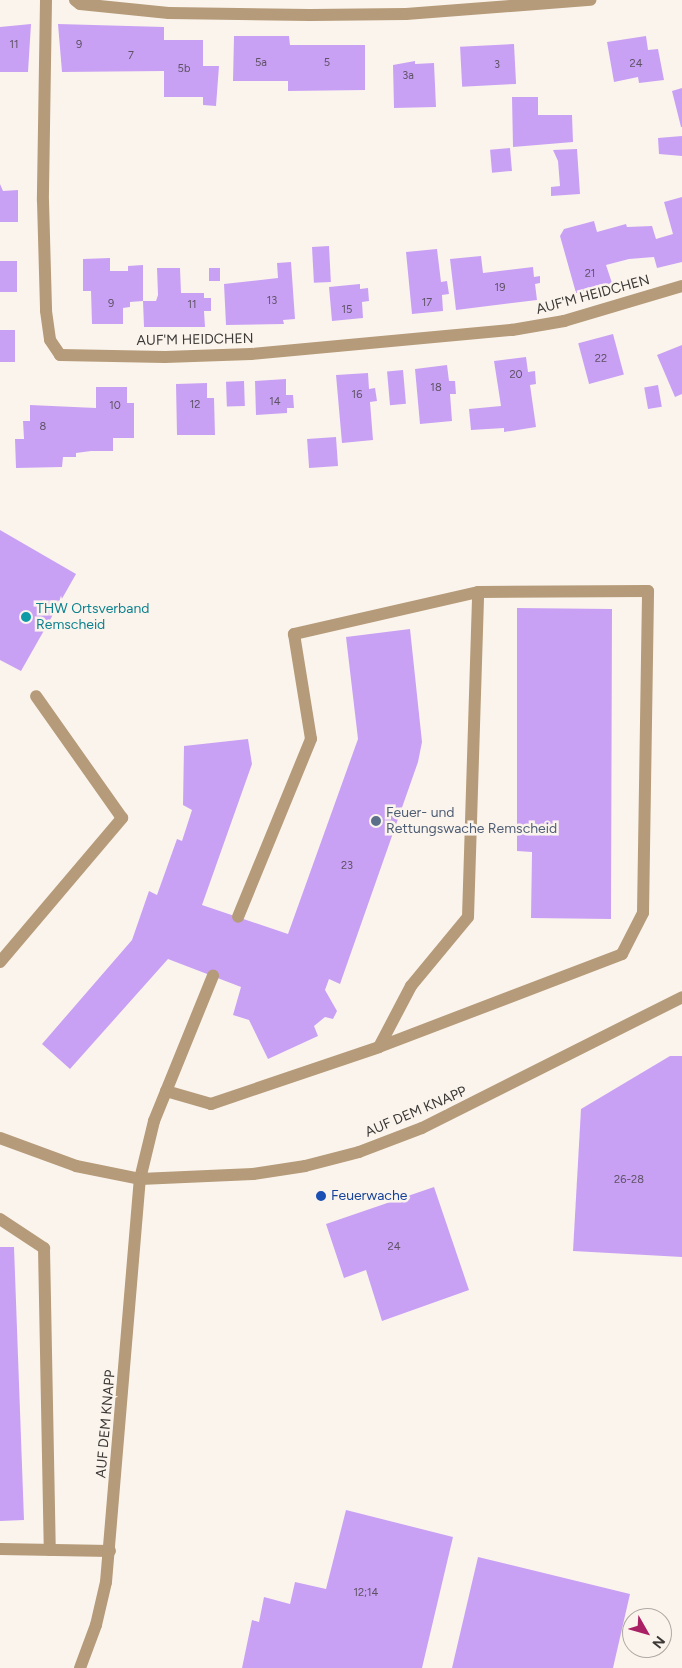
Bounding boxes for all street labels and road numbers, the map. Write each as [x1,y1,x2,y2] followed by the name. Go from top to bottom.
[534,272,652,318] street label: AUF'M HEIDCHEN
[136,331,254,349] street label: AUF'M HEIDCHEN
[363,1083,469,1141] street label: AUF DEM KNAPP
[93,1369,119,1479] street label: AUF DEM KNAPP

